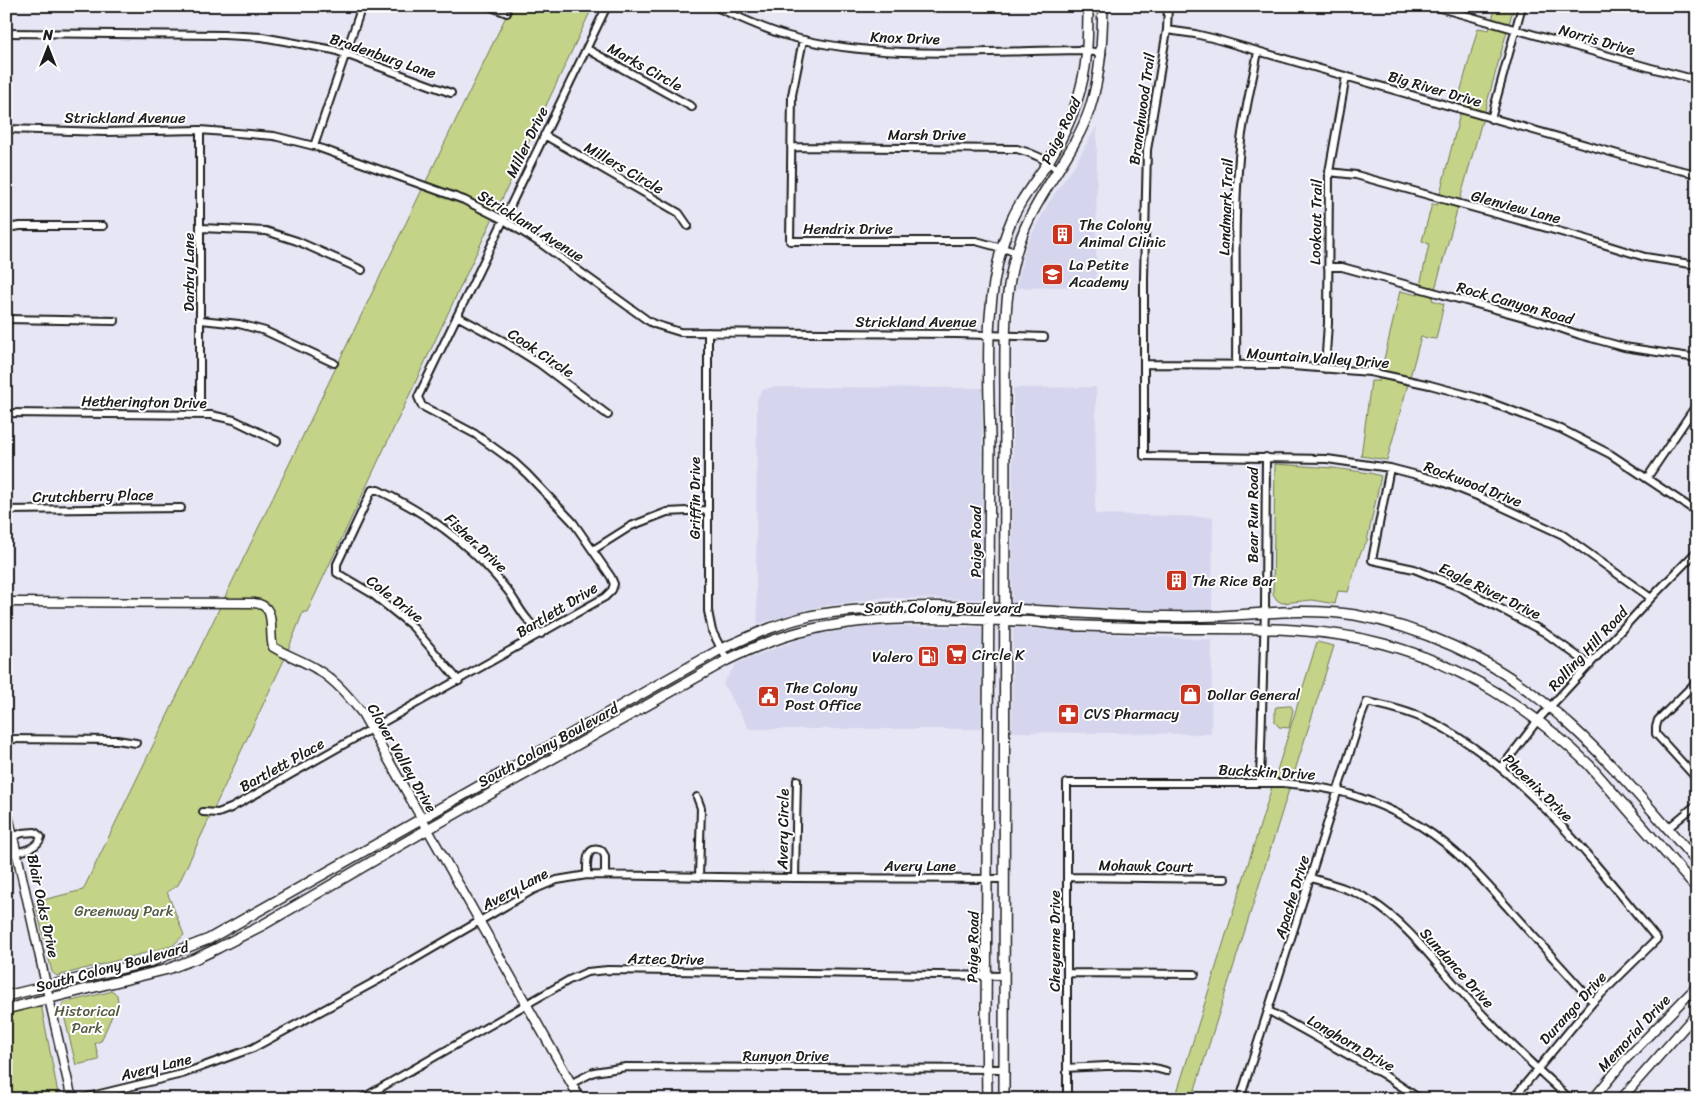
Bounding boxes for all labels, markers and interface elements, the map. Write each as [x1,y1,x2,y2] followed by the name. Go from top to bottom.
[1556,17,1639,63] street label: Norris Drive
[22,22,72,72] north arrow
[42,23,53,48] text: N
[870,24,940,52] street label: Knox Drive
[326,26,440,86] street label: Bradenburg Lane
[603,36,687,98] street label: Marks Circle
[1121,51,1163,167] street label: Branchwood Trail
[1385,63,1485,115] street label: Big River Drive
[1034,92,1089,169] street label: Paige Road
[499,102,556,182] street label: Miller Drive
[64,105,186,131] street label: Strickland Avenue
[888,122,967,148] street label: Marsh Drive
[579,135,669,202] street label: Millers Circle
[1211,157,1241,256] street label: Landmark Trail
[1302,178,1330,265] street label: Lookout Trail
[473,183,590,269] street label: Strickland Avenue
[1468,183,1564,232] street label: Glenview Lane
[1078,212,1166,255] place label: The Colony Animal Clinic
[803,216,893,242] street label: Hendrix Drive
[1051,222,1075,246] building icon: The Colony Animal Clinic
[176,232,202,311] street label: Darbry Lane
[1068,252,1129,295] place label: La Petite Academy
[1041,262,1065,286] school or university icon: La Petite Academy
[1454,274,1578,332] street label: Rock Canyon Road
[855,309,977,335] street label: Strickland Avenue
[502,321,580,385] street label: Cook Circle
[1246,340,1390,376] street label: Mountain Valley Drive
[81,388,207,416] street label: Hetherington Drive
[1420,453,1526,515] street label: Rockwood Drive
[682,457,708,539] street label: Griffin Drive
[1240,466,1266,563] street label: Bear Run Road
[32,482,154,510] street label: Crutchberry Place
[963,505,989,578] street label: Paige Road
[438,507,514,580] street label: Fisher Drive
[1435,555,1545,627] street label: Eagle River Drive
[361,568,430,630] street label: Cole Drive
[1192,568,1276,594] place label: The Rice Bar
[1164,569,1188,593] building icon: The Rice Bar
[511,575,603,645] street label: Bartlett Drive
[864,595,1023,621] street label: South Colony Boulevard
[1542,600,1635,698] street label: Rolling Hill Road
[972,642,1025,668] place label: Circle K
[944,643,968,667] supermarket icon: Circle K
[872,644,914,670] place label: Valero
[917,645,941,669] fuel station icon: Valero
[785,675,862,718] place label: The Colony Post Office
[1207,682,1301,708] place label: Dollar General
[1179,683,1203,707] shop icon: Dollar General
[757,685,781,709] public building icon: The Colony Post Office
[473,695,624,795] street label: South Colony Boulevard
[360,698,444,818] street label: Clover Valley Drive
[1084,701,1179,727] place label: CVS Pharmacy
[1056,702,1080,726] pharmacy icon: CVS Pharmacy
[235,731,330,799] street label: Bartlett Place
[1497,747,1580,829] street label: Phoenix Drive
[1218,756,1316,788] street label: Buckskin Drive
[769,788,797,871] street label: Avery Circle
[19,852,67,961] street label: Blair Oaks Drive
[1098,852,1194,880] street label: Mohawk Court
[1267,852,1317,943] street label: Apache Drive
[883,853,956,879] street label: Avery Lane
[476,861,553,918] street label: Avery Lane
[1042,890,1068,992] street label: Cheyenne Drive
[74,898,174,924] park label: Greenway Park
[959,910,987,983] street label: Paige Road
[1413,922,1501,1015] street label: Sundance Drive
[33,934,192,1000] street label: South Colony Boulevard
[627,945,704,973] street label: Aztec Drive
[1533,965,1614,1051] street label: Durango Drive
[1591,988,1677,1078] street label: Memorial Drive
[54,998,120,1041] park label: Historical Park
[1302,1007,1400,1079] street label: Longhorn Drive
[743,1043,830,1069] street label: Runyon Drive
[117,1046,194,1089] street label: Avery Lane

